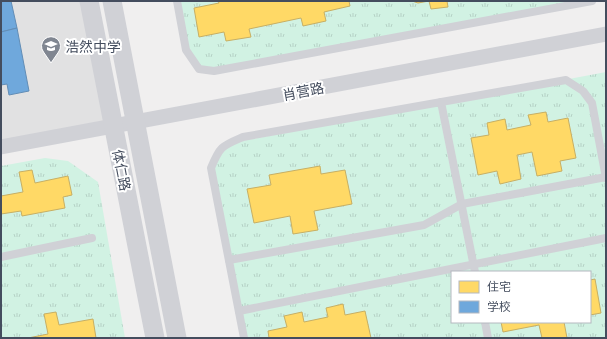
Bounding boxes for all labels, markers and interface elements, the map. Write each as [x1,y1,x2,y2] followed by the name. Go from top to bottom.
[40,35,62,63] school or university icon: 浩然中学
[65,36,121,57] place label: 浩然中学
[280,77,326,105] street label: 肖营路
[108,147,136,193] street label: 体仁路
[451,271,591,323] legend
[487,277,511,296] text: 住宅
[487,297,511,316] text: 学校

